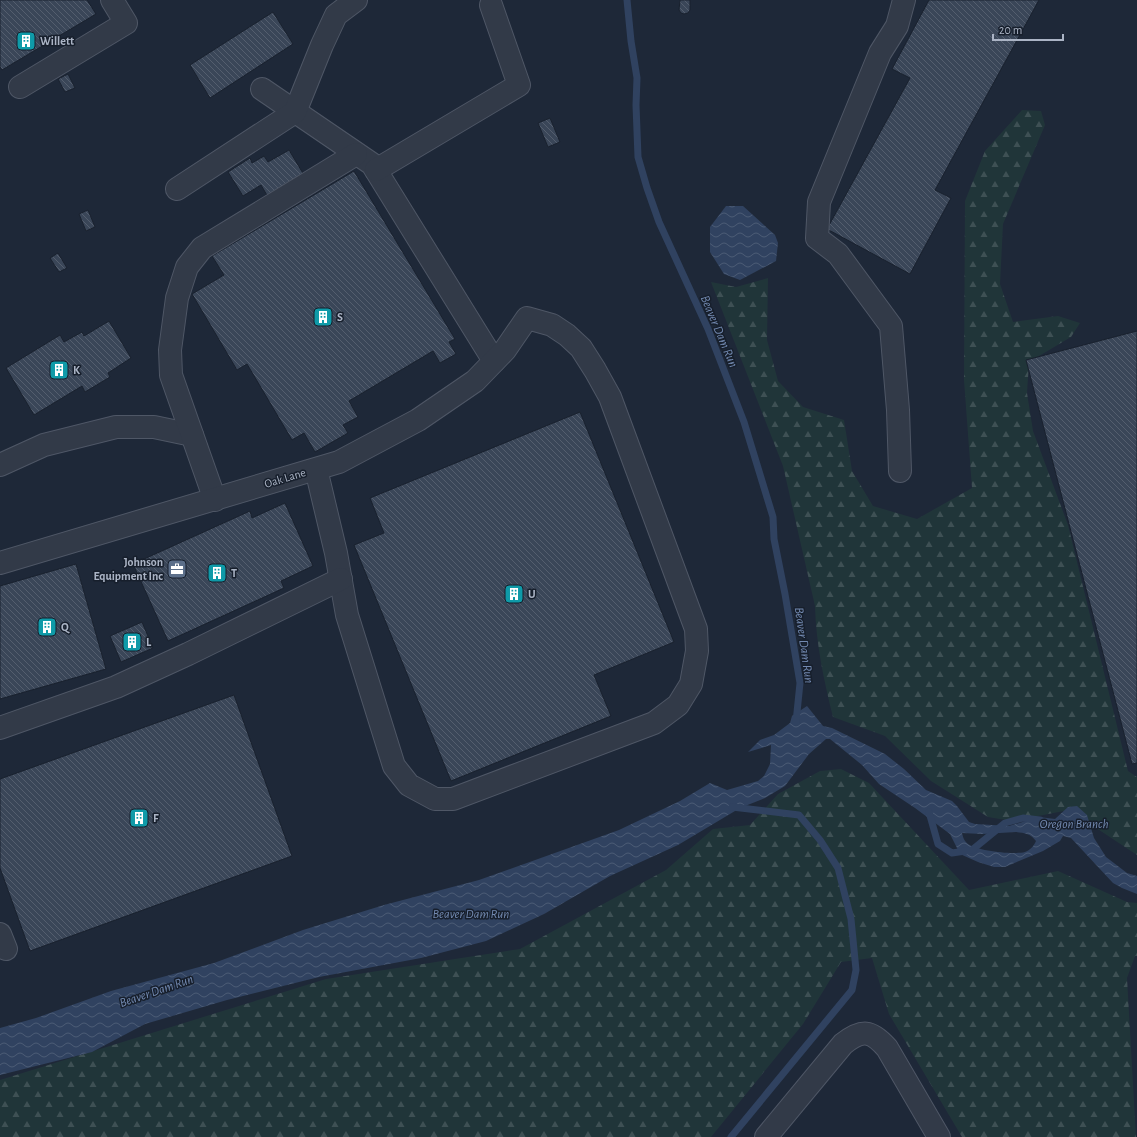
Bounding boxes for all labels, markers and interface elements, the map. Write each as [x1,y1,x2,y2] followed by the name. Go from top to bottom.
[993,16,1063,42] scale bar
[999,24,1022,36] text: 20 m
[15,30,37,52] building icon: Willett
[40,35,74,47] place label: Willett
[698,294,740,370] water label: Beaver Dam Run
[312,306,334,328] building icon: S
[337,311,343,323] place label: S
[48,359,70,381] building icon: K
[73,364,81,376] place label: K
[263,466,307,490] street label: Oak Lane
[93,556,163,582] place label: Johnson Equipment Inc
[166,558,188,580] office icon: Johnson Equipment Inc
[206,562,228,584] building icon: T
[231,567,237,579] place label: T
[503,583,525,605] building icon: U
[528,588,536,600] place label: U
[792,606,815,684] water label: Beaver Dam Run
[36,616,58,638] building icon: Q
[61,621,70,634] place label: Q
[121,631,143,653] building icon: L
[146,636,152,648] place label: L
[128,807,150,829] building icon: F
[153,812,159,824] place label: F
[1039,818,1109,831] water label: Oregon Branch
[433,908,509,921] water label: Beaver Dam Run
[118,973,195,1010] water label: Beaver Dam Run

